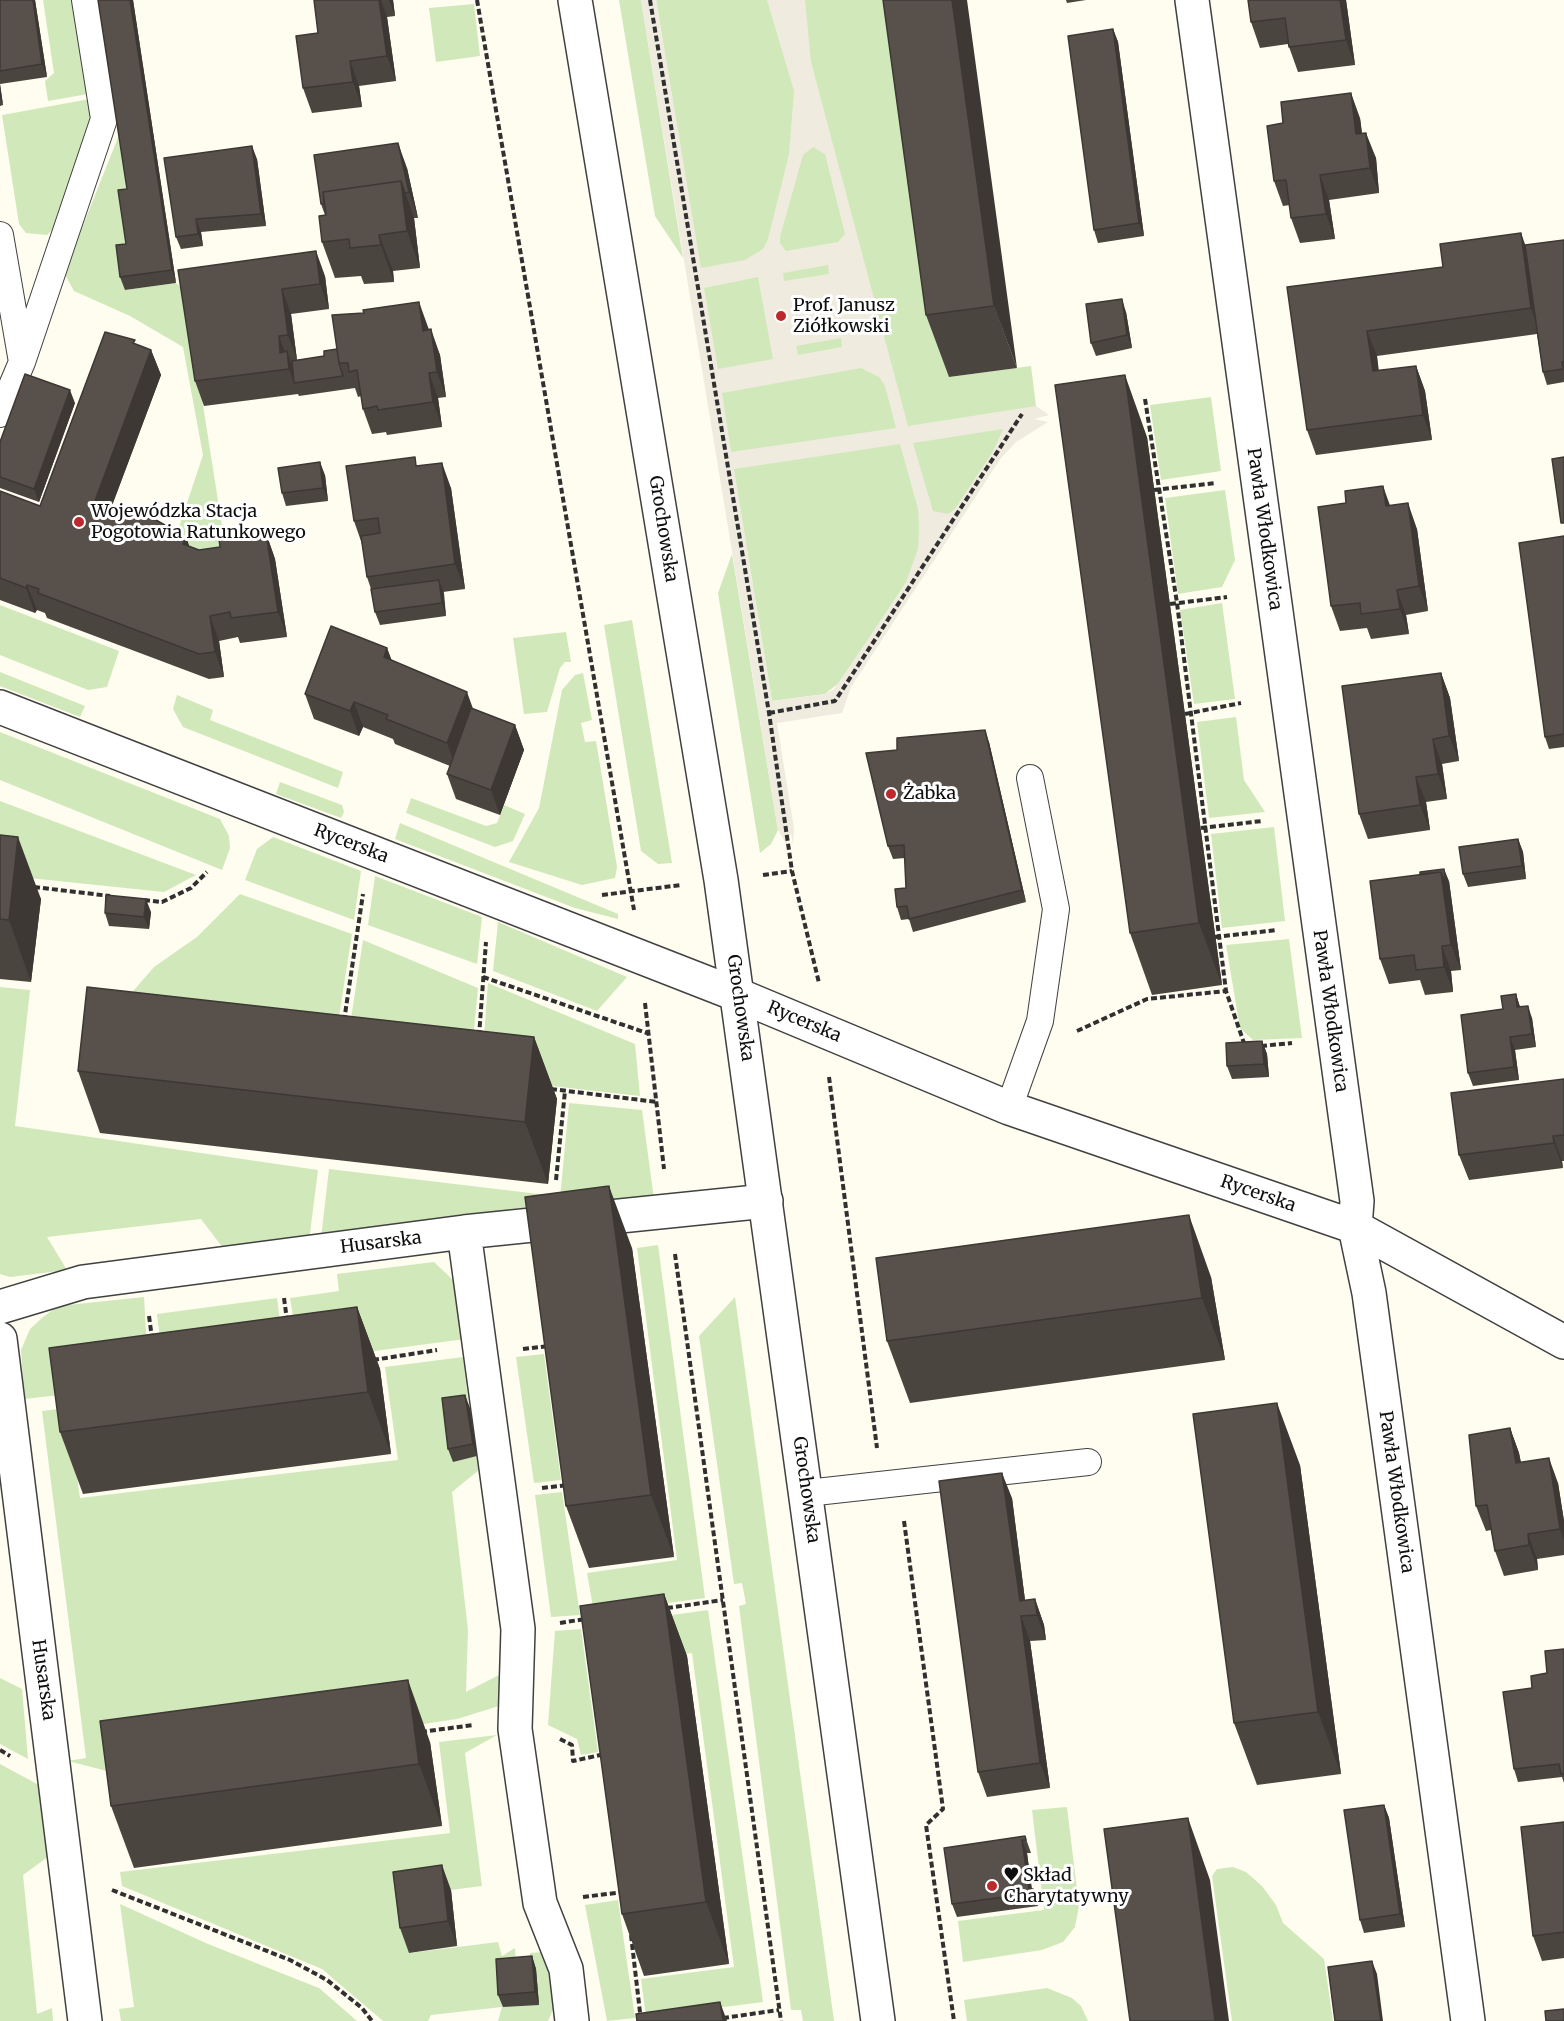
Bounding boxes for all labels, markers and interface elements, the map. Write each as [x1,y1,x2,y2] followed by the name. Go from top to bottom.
[793,295,895,338] place label: Prof. Janusz Ziółkowski
[774,309,788,323] marker: Prof. Janusz Ziółkowski
[1242,446,1286,612] street label: Pawła Włodkowica
[644,474,682,584] street label: Grochowska
[91,501,306,544] place label: Wojewódzka Stacja Pogotowia Ratunkowego
[72,515,86,529] marker: Wojewódzka Stacja Pogotowia Ratunkowego
[903,783,956,805] place label: Żabka
[884,787,898,801] marker: Żabka
[311,820,391,868] street label: Rycerska
[1308,928,1352,1094] street label: Pawła Włodkowica
[722,953,758,1063] street label: Grochowska
[764,997,844,1047] street label: Rycerska
[1217,1171,1299,1217] street label: Rycerska
[339,1227,423,1259] street label: Husarska
[1374,1409,1418,1575] street label: Pawła Włodkowica
[788,1435,824,1545] street label: Grochowska
[27,1638,59,1722] street label: Husarska
[1004,1865,1129,1908] place label: ♥ Skład Charytatywny
[985,1879,999,1893] marker: ♥ Skład Charytatywny

